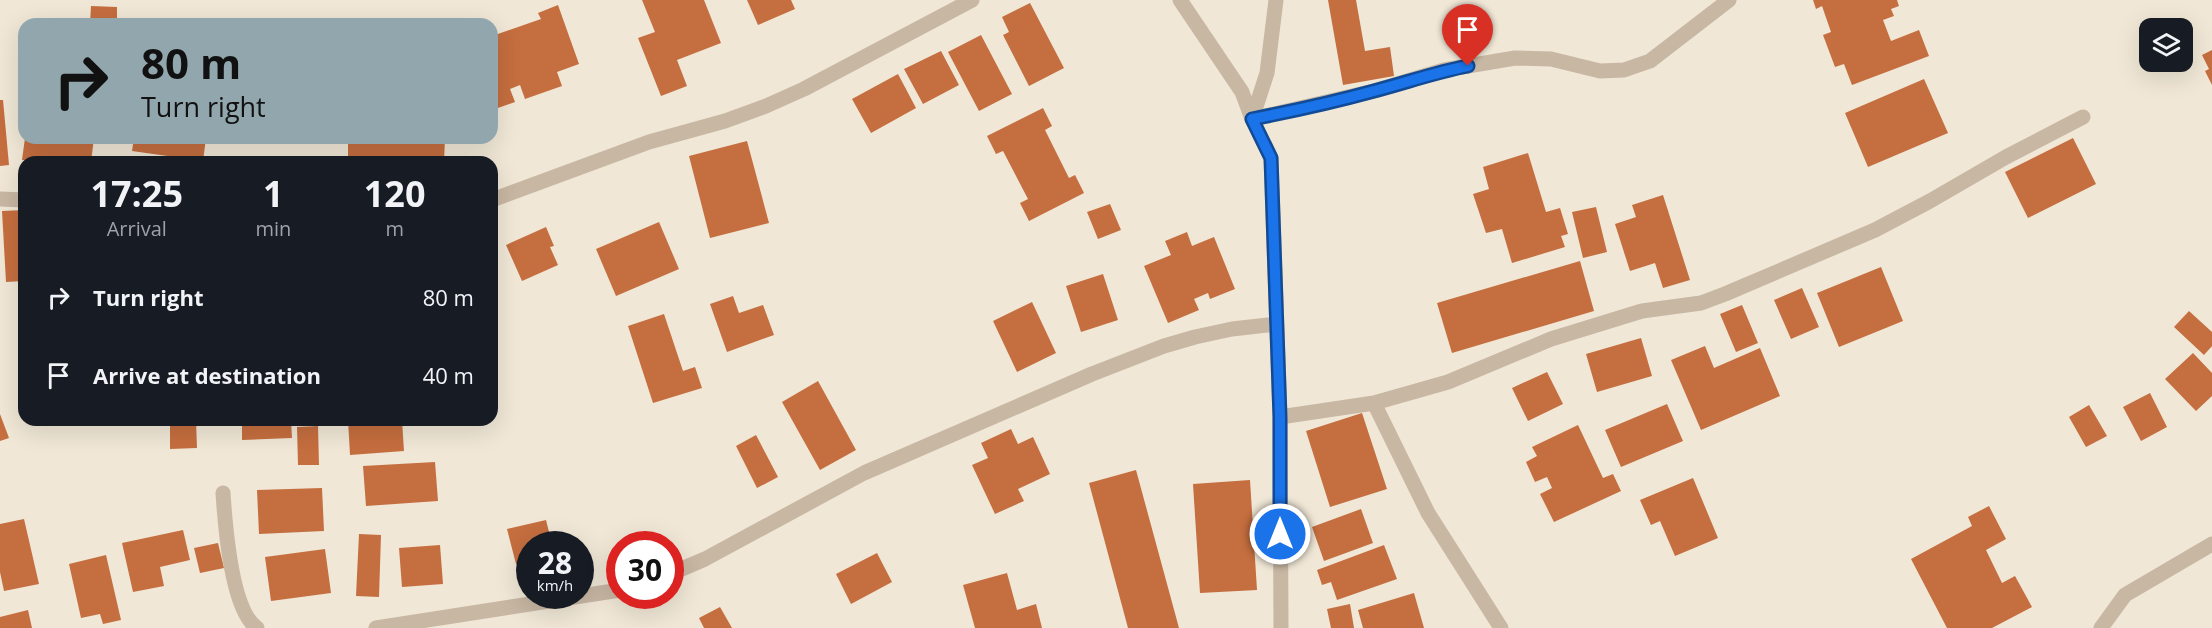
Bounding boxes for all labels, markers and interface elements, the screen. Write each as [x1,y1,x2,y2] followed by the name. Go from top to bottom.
[1442,4,1493,66] pin
[1451,13,1484,46] icon: arrive
[2139,18,2193,72] map controls
[2139,18,2193,72] button: layers
[141,34,241,91] text: 80 m
[42,42,120,120] icon: right
[141,88,266,125] text: Turn right
[90,169,183,218] text: 17:25
[263,169,284,218] text: 1
[364,169,426,218] text: 120
[107,215,167,242] text: Arrival
[255,215,291,242] text: min
[385,215,404,242] text: m
[42,281,75,314] icon: right
[93,282,204,312] text: Turn right
[423,282,474,312] text: 80 m
[42,359,75,392] icon: arrive
[93,360,321,390] text: Arrive at destination
[423,360,474,390] text: 40 m
[1248,502,1312,566] position arrow
[606,531,684,609] speed limit sign: 30
[538,542,572,583] text: 28
[537,575,573,595] text: km/h

